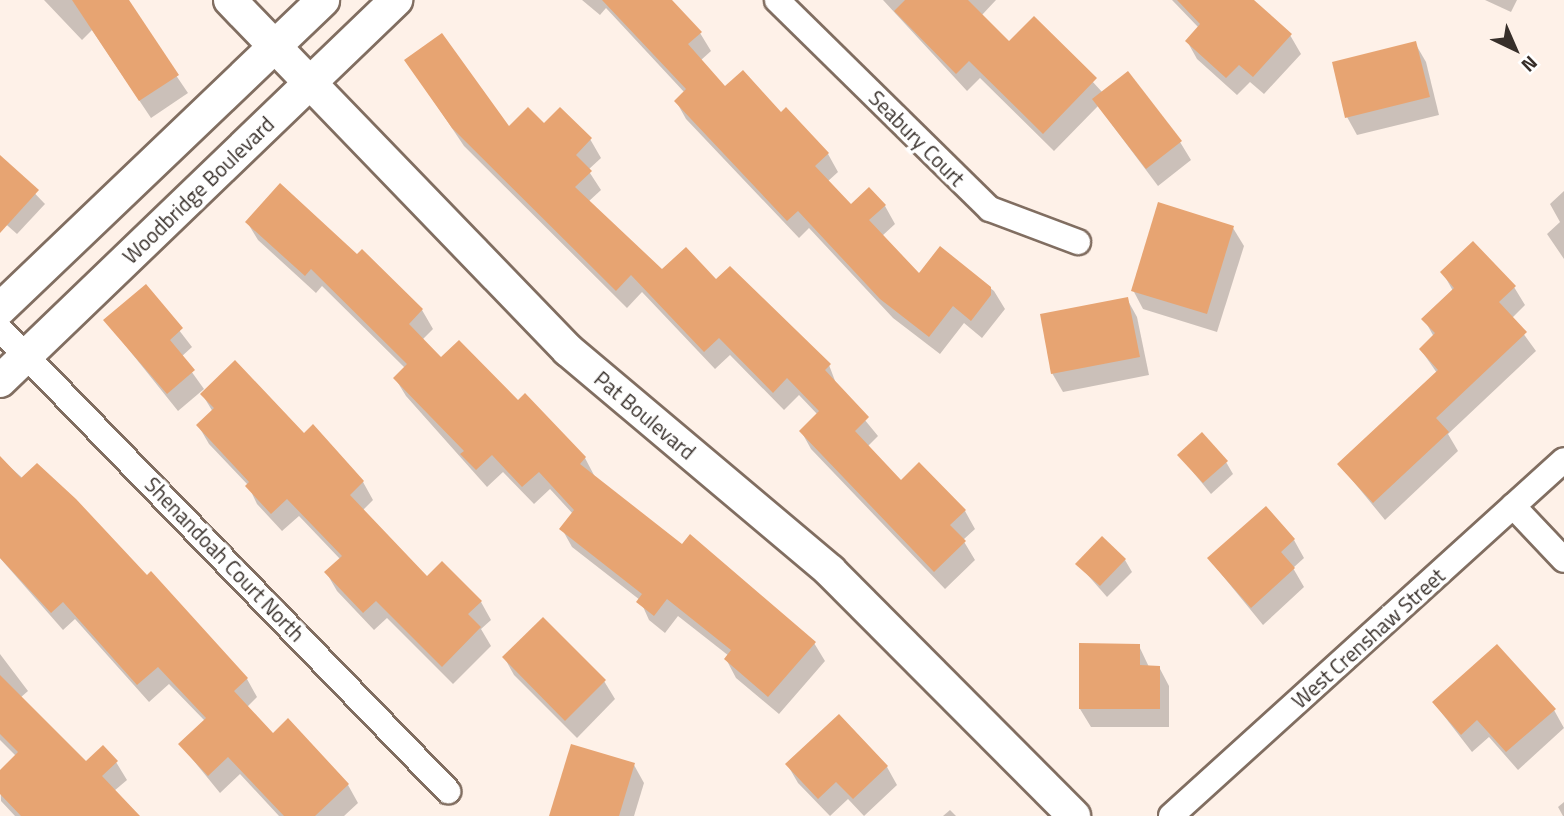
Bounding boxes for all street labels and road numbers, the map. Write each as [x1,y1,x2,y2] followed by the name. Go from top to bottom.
[864,85,970,191] street label: Seabury Court
[117,111,279,269] street label: Woodbridge Boulevard
[589,366,701,464] street label: Pat Boulevard
[140,472,310,646] street label: Shenandoah Court North
[1286,563,1450,713] street label: West Crenshaw Street

